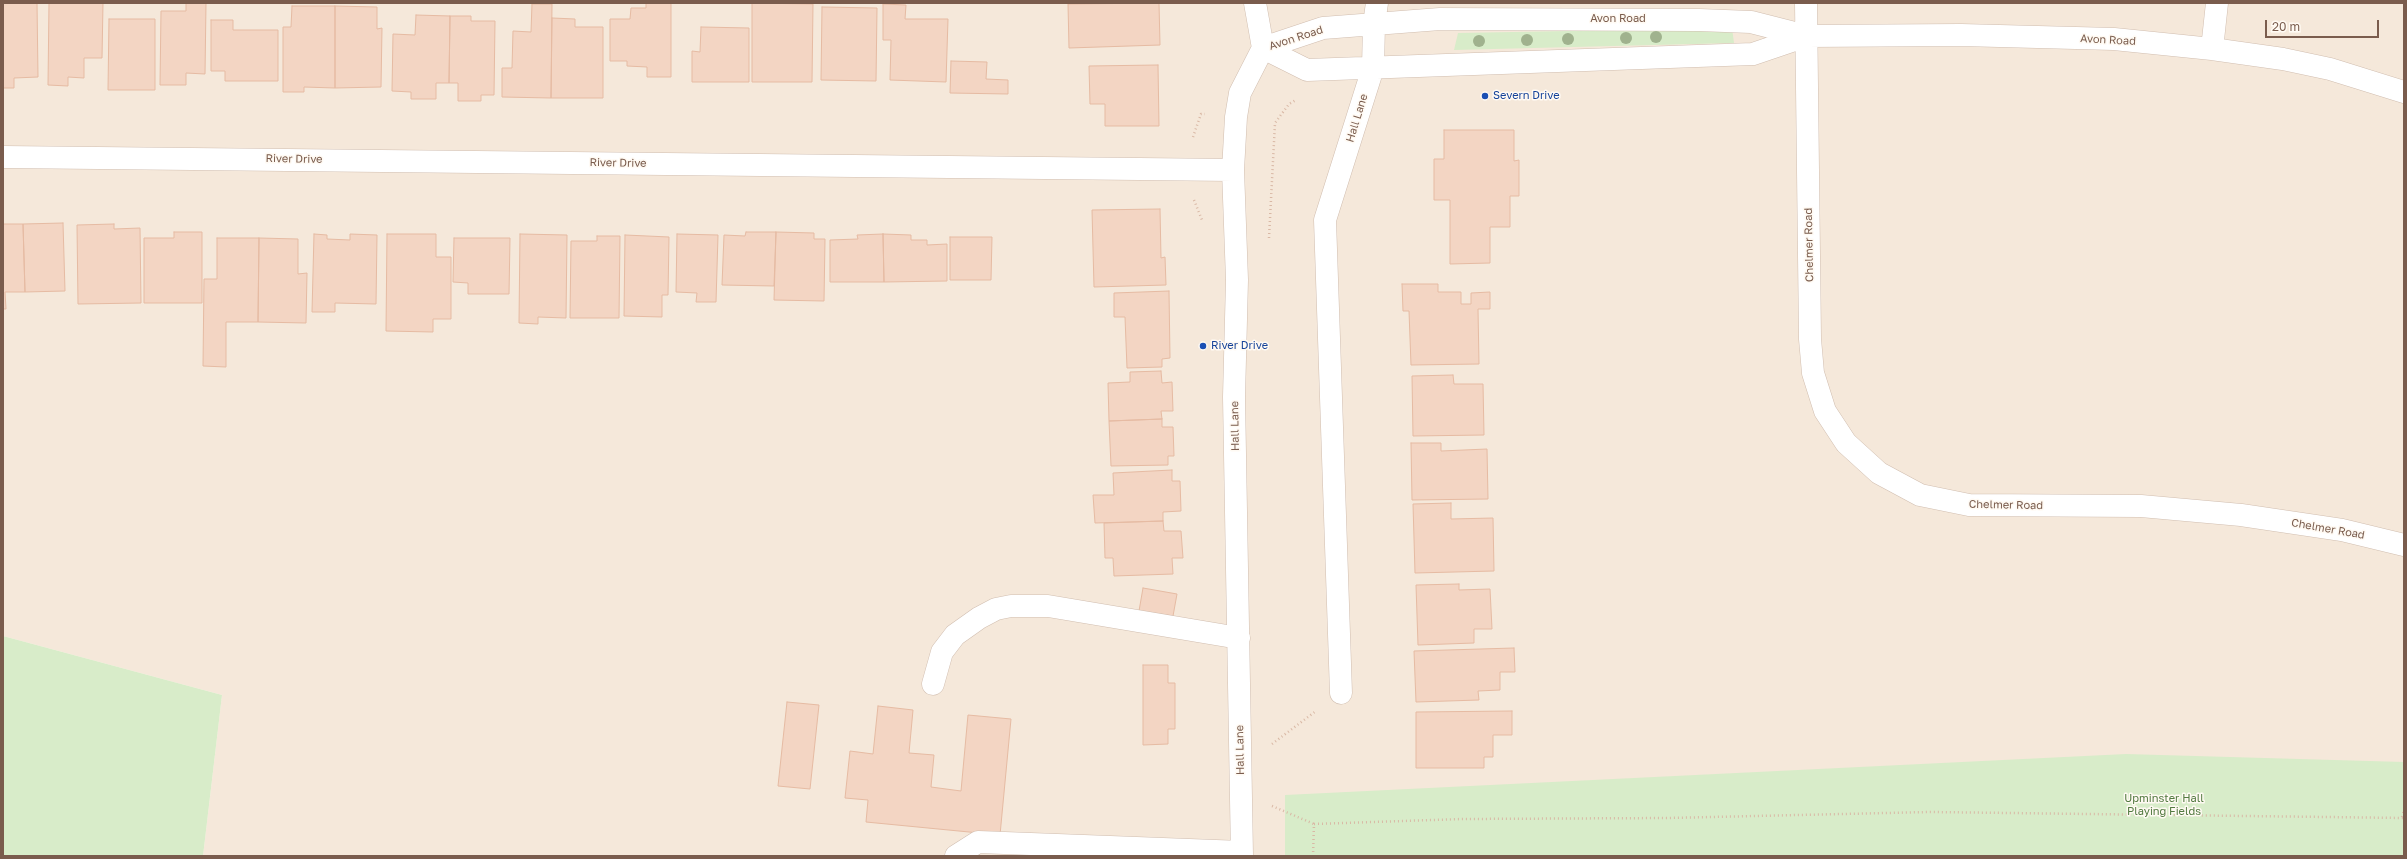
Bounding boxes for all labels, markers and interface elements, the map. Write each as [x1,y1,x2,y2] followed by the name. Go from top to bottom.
[1590,12,1646,26] street label: Avon Road
[2267,12,2381,38] scale bar
[2272,19,2300,34] text: 20 m
[1267,23,1325,53] street label: Avon Road
[2080,32,2136,48] street label: Avon Road
[1493,89,1560,103] place label: Severn Drive
[1480,91,1490,101] marker: Severn Drive
[1343,92,1371,144] street label: Hall Lane
[265,152,323,166] street label: River Drive
[589,156,647,170] street label: River Drive
[1802,208,1816,282] street label: Chelmer Road
[1211,339,1268,353] place label: River Drive
[1198,341,1208,351] marker: River Drive
[1228,401,1242,451] street label: Hall Lane
[1969,498,2043,512] street label: Chelmer Road
[2290,516,2366,542] street label: Chelmer Road
[1233,725,1247,775] street label: Hall Lane
[2124,792,2204,818] park label: Upminster Hall Playing Fields

